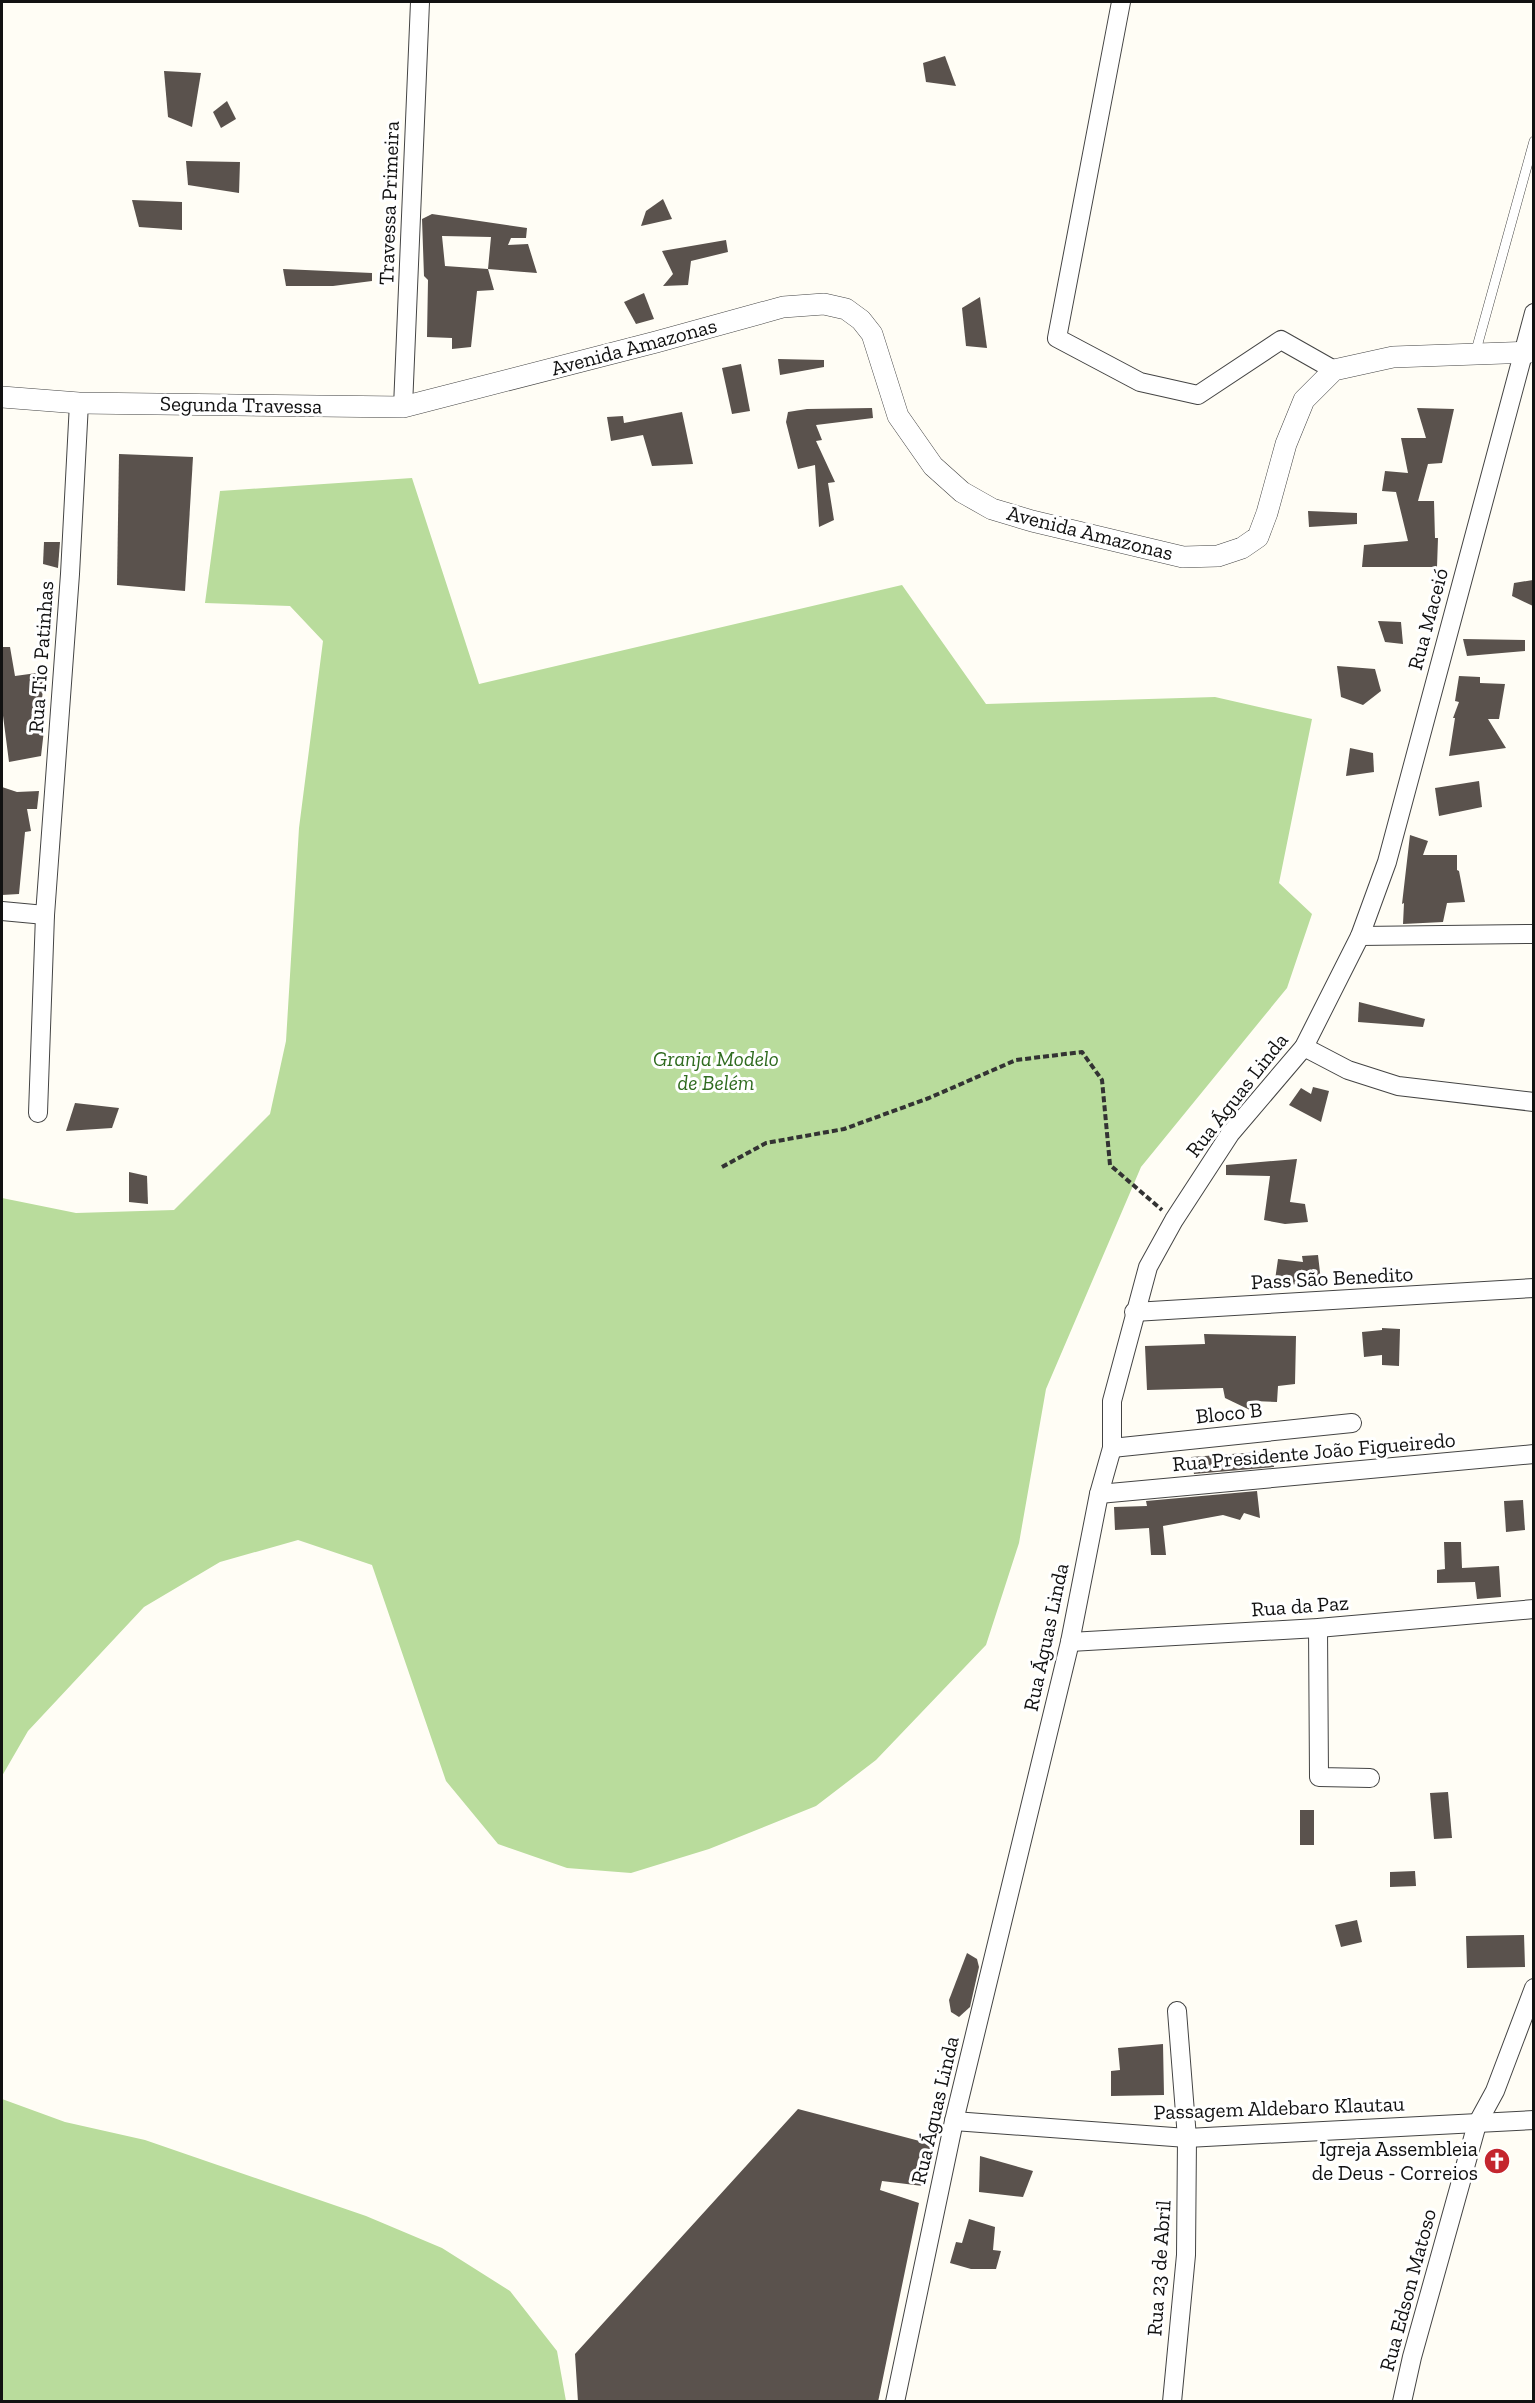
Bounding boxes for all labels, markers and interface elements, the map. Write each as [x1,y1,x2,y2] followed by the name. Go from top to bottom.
[373,120,404,286] street label: Travessa Primeira
[548,312,719,381] street label: Avenida Amazonas
[160,391,322,418] street label: Segunda Travessa
[1004,500,1176,565] street label: Avenida Amazonas
[1402,565,1453,672] street label: Rua Maceió
[23,580,58,734] street label: Rua Tio Patinhas
[1180,1028,1293,1162] street label: Rua Águas Linda
[653,1046,779,1095] park label: Granja Modelo de Belém
[1250,1261,1414,1294] street label: Pass São Benedito
[1194,1397,1263,1428] street label: Bloco B
[1171,1427,1457,1476] street label: Rua Presidente João Figueiredo
[1018,1561,1073,1713] street label: Rua Águas Linda
[1250,1590,1350,1621] street label: Rua da Paz
[905,2034,964,2186] street label: Rua Águas Linda
[1153,2091,1405,2124] street label: Passagem Aldebaro Klautau
[1312,2136,1478,2185] place label: Igreja Assembleia de Deus - Correios
[1482,2146,1512,2176] church icon: Igreja Assembleia de Deus - Correios
[1141,2199,1176,2337] street label: Rua 23 de Abril
[1374,2206,1441,2374] street label: Rua Edson Matoso

